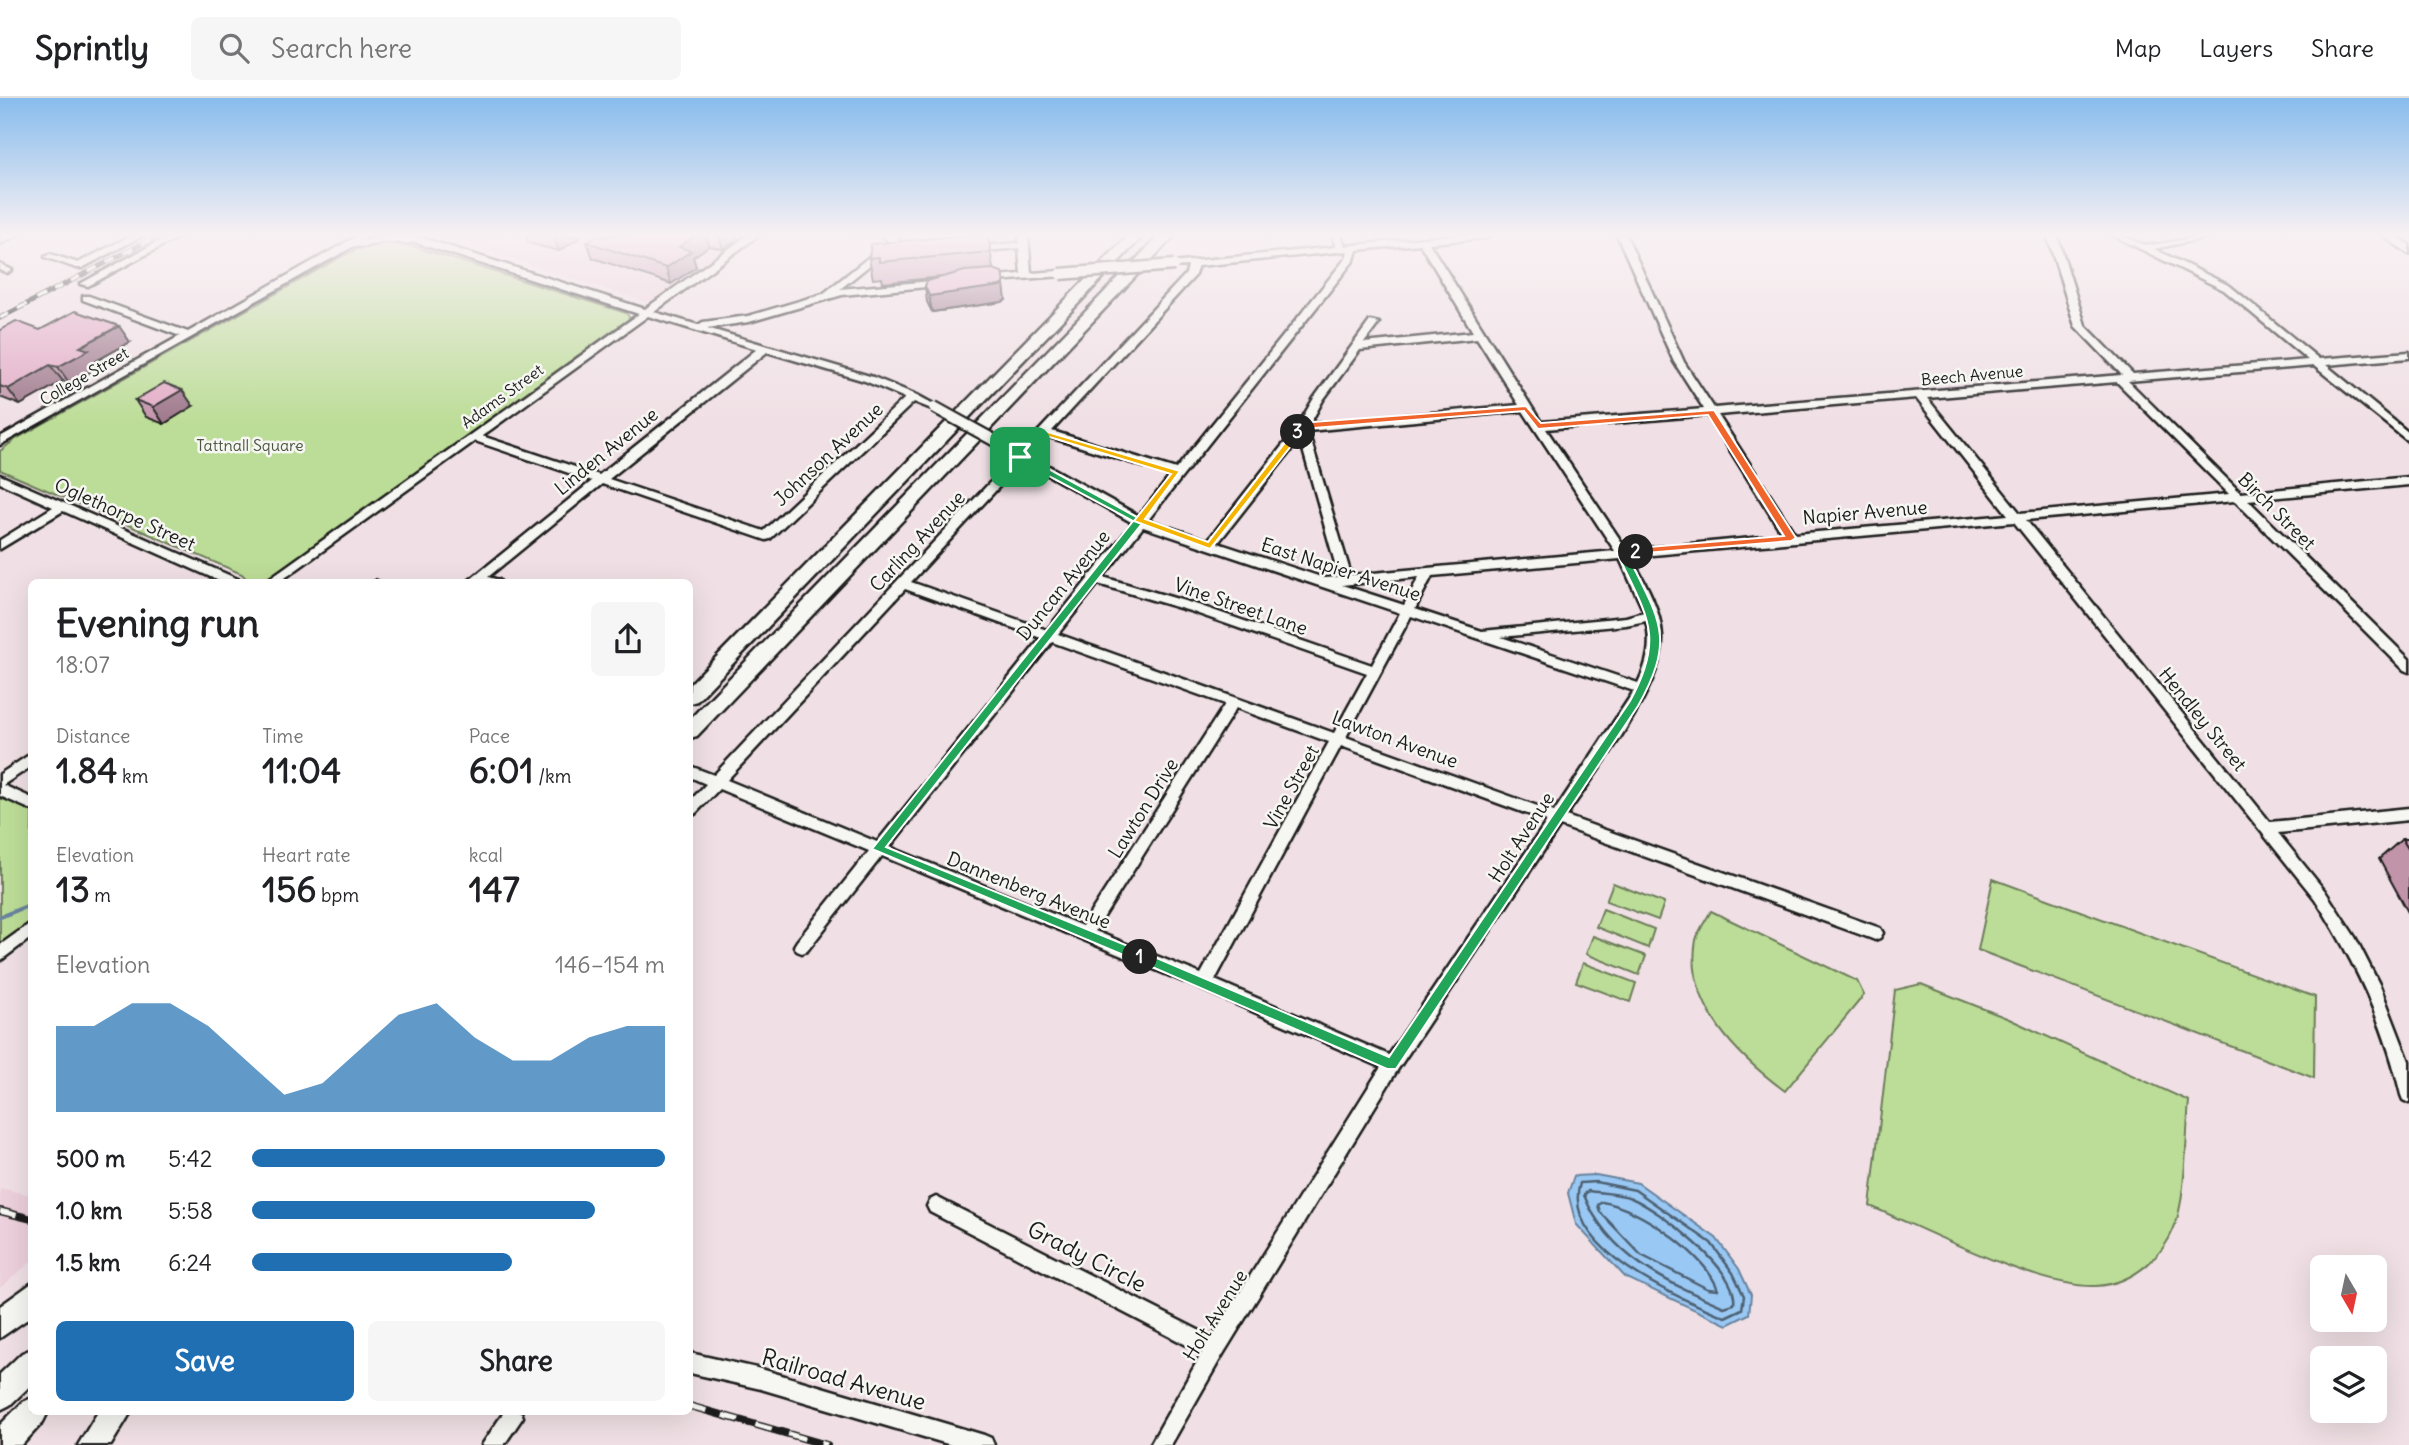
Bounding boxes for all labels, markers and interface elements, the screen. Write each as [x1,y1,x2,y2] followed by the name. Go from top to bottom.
[191,17,681,80] search box
[35,27,149,69] text: Sprintly
[215,29,253,67] icon: search
[271,32,412,65] text: Search here
[2115,33,2161,63] text: Map
[2199,33,2273,63] text: Layers
[2311,33,2374,63] text: Share
[36,342,132,409] street label: College Street
[457,359,547,432] street label: Adams Street
[1920,361,2024,389] street label: Beech Avenue
[768,397,888,511] street label: Johnson Avenue
[549,402,663,500] street label: Linden Avenue
[1280,414,1316,450] pin: 3
[1292,419,1303,443] text: 3
[990,427,1050,487] pin
[196,435,304,455] park label: Tattnall Square
[1001,438,1039,476] icon: arrive
[2233,467,2321,555] street label: Birch Street
[51,472,199,556] street label: Oglethorpe Street
[864,486,970,596] street label: Carling Avenue
[1802,495,1928,529] street label: Napier Avenue
[1011,525,1115,645] street label: Duncan Avenue
[1258,532,1424,606] street label: East Napier Avenue
[1618,534,1654,570] pin: 2
[1630,539,1641,563] text: 2
[1171,572,1311,640] street label: Vine Street Lane
[56,600,259,647] text: Evening run
[591,602,665,676] button: share
[56,650,110,679] text: 18:07
[2154,662,2252,776] street label: Hendley Street
[1329,705,1461,773] street label: Lawton Avenue
[56,724,130,748] text: Distance
[262,724,303,748] text: Time
[469,724,510,748] text: Pace
[1258,741,1324,833] street label: Vine Street
[56,748,118,792] text: 1.84
[262,748,341,792] text: 11:04
[469,748,534,792] text: 6:01
[1103,754,1183,862] street label: Lawton Drive
[118,764,148,788] text: km
[534,764,571,788] text: /km
[1483,787,1559,887] street label: Holt Avenue
[56,843,134,867] text: Elevation
[262,843,350,867] text: Heart rate
[469,843,503,867] text: kcal
[944,846,1114,934] street label: Dannenberg Avenue
[56,867,90,911] text: 13
[262,867,317,911] text: 156
[469,867,520,911] text: 147
[90,883,111,907] text: m
[317,883,359,907] text: bpm
[1122,940,1158,974] pin: 1
[1136,944,1143,968] text: 1
[56,950,150,979] text: Elevation
[555,950,665,979] text: 146–154 m
[56,1144,125,1173] text: 500 m
[168,1144,212,1173] text: 5:42
[56,1196,122,1225] text: 1.0 km
[168,1196,213,1225] text: 5:58
[1023,1214,1151,1298] street label: Grady Circle
[56,1248,121,1277] text: 1.5 km
[168,1248,212,1277] text: 6:24
[2310,1255,2387,1332] north arrow
[2310,1255,2387,1423] map controls
[1177,1265,1253,1365] street label: Holt Avenue
[56,1321,354,1401] button: Save
[368,1321,665,1401] button: Share
[759,1342,929,1416] street label: Railroad Avenue
[2310,1346,2387,1423] button: layers

